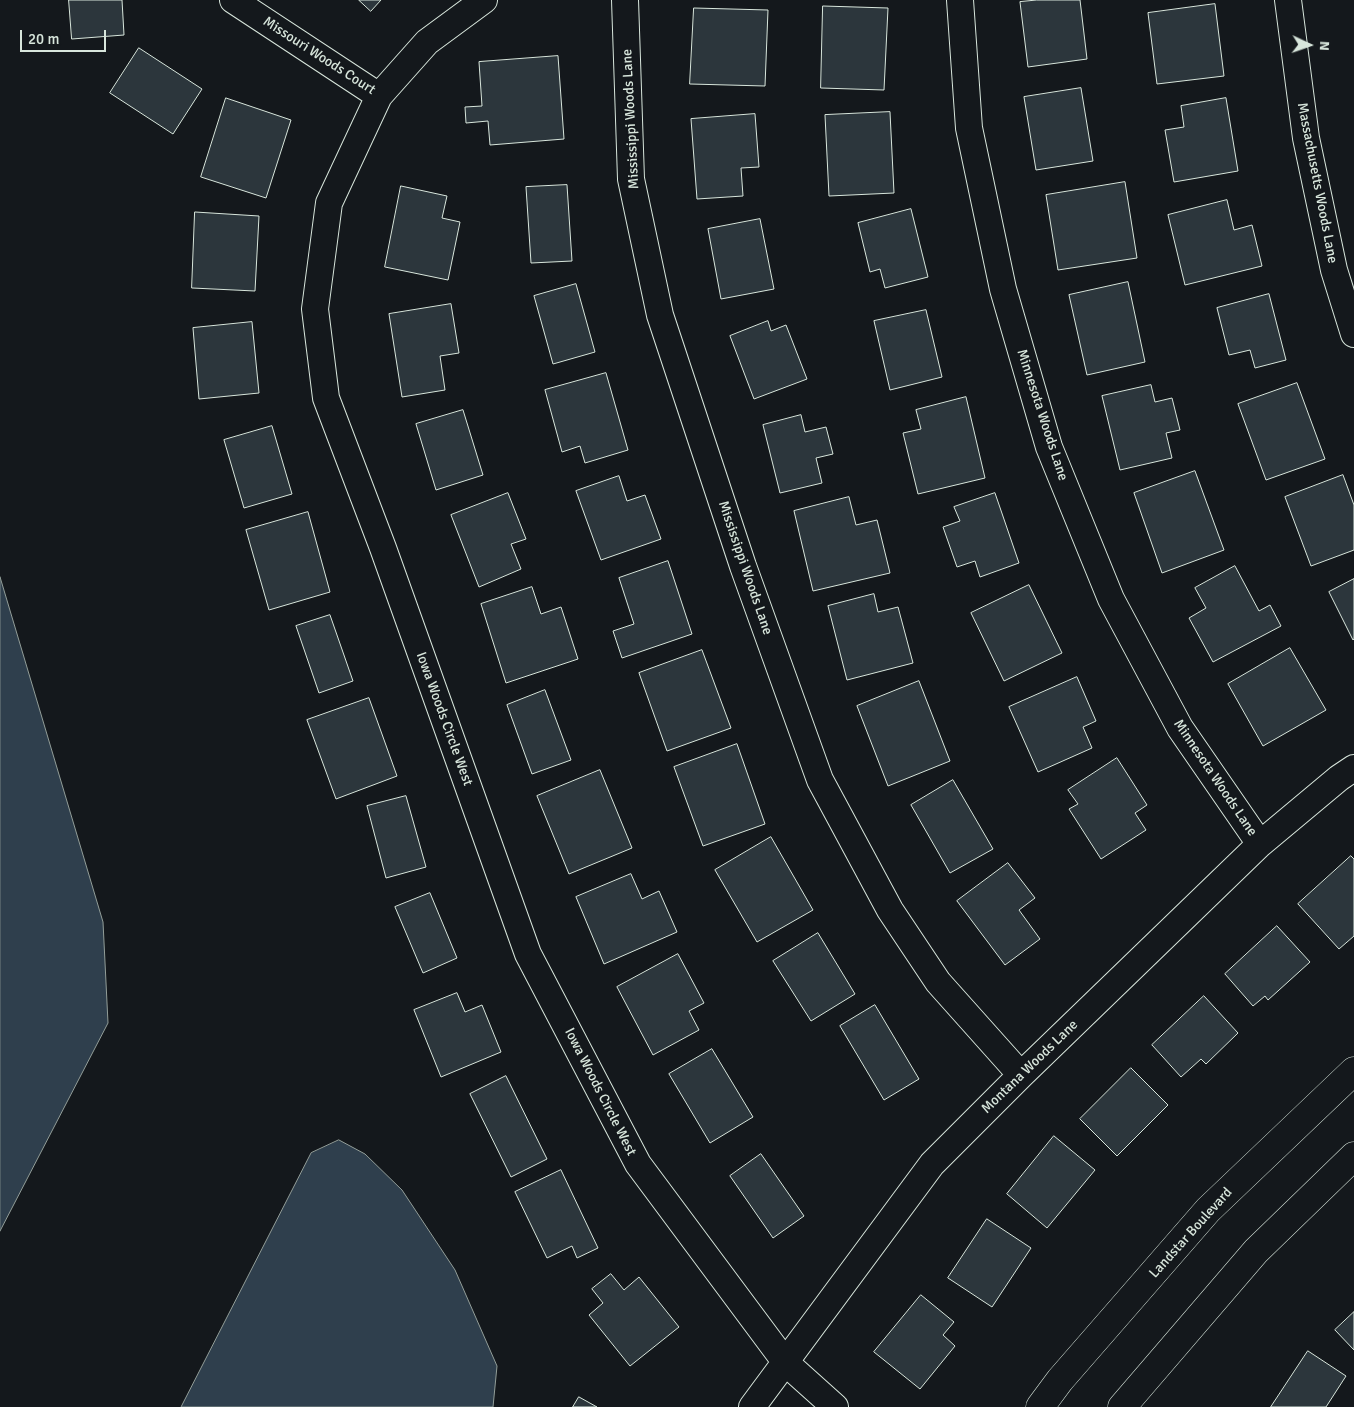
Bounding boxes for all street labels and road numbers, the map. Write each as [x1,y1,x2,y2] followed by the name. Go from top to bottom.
[260,13,378,99] street label: Missouri Woods Court
[619,48,643,190] street label: Mississippi Woods Lane
[1293,101,1341,265] street label: Massachusetts Woods Lane
[1013,347,1071,483] street label: Minnesota Woods Lane
[714,499,776,637] street label: Mississippi Woods Lane
[412,650,476,788] street label: Iowa Woods Circle West
[1170,716,1260,840] street label: Minnesota Woods Lane
[978,1017,1082,1117] street label: Montana Woods Lane
[560,1025,640,1159] street label: Iowa Woods Circle West
[1146,1184,1236,1282] street label: Landstar Boulevard

